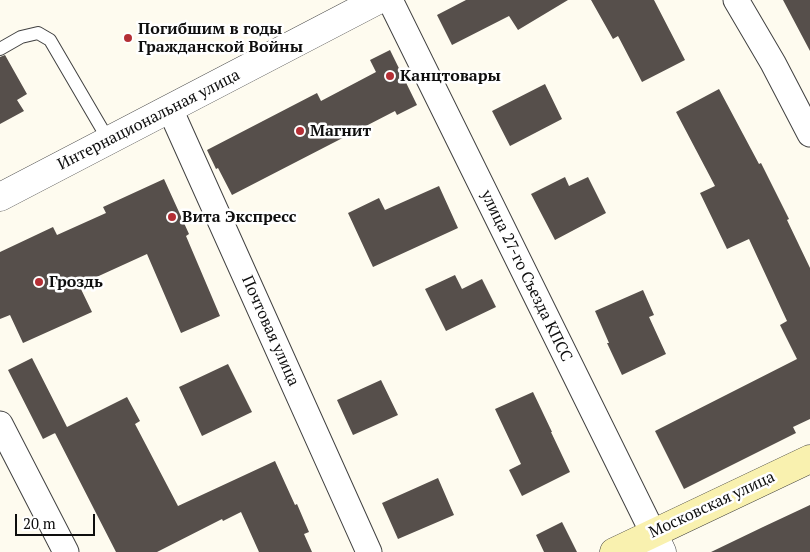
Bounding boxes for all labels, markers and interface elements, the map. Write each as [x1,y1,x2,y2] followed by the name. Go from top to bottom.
[138,19,303,57] place label: Погибшим в годы Гражданской Войны
[122,32,134,44] marker: Погибшим в годы Гражданской Войны
[55,66,243,174] street label: Интернациональная улица
[400,66,501,86] place label: Канцтовары
[384,70,396,82] marker: Канцтовары
[310,121,371,141] place label: Магнит
[294,125,306,137] marker: Магнит
[476,187,576,365] street label: улица 27-го Съезда КПСС
[182,207,297,227] place label: Вита Экспресс
[166,211,178,223] marker: Вита Экспресс
[49,272,103,292] place label: Гроздь
[237,273,303,389] street label: Почтовая улица
[33,276,45,288] marker: Гроздь
[646,467,778,543] street label: Московская улица
[18,504,98,536] scale bar
[23,513,56,533] text: 20 m

